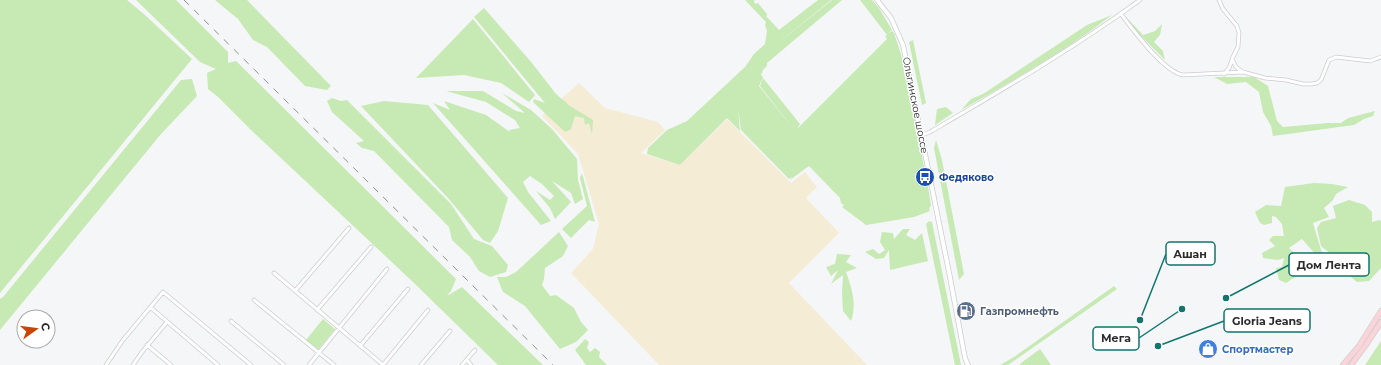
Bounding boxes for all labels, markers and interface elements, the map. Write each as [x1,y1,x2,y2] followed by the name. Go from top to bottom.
[900,56,931,154] street label: Ольгинское шоссе
[914,166,936,188] bus stop icon: Федяково
[939,171,994,184] place label: Федяково
[1166,242,1215,265] callout: Ашан
[1173,247,1207,261] text: Ашан
[1289,253,1369,276] callout: Дом Лента
[1297,258,1361,272] text: Дом Лента
[955,300,977,322] fuel station icon: Газпромнефть
[980,305,1059,318] place label: Газпромнефть
[16,309,56,349] north arrow
[1224,309,1310,332] callout: Gloria Jeans
[1232,314,1302,328] text: Gloria Jeans
[38,321,53,332] text: С
[1093,327,1139,350] callout: Мега
[1101,331,1131,345] text: Мега
[1197,338,1219,360] shop icon: Спортмастер
[1222,343,1293,356] place label: Спортмастер

